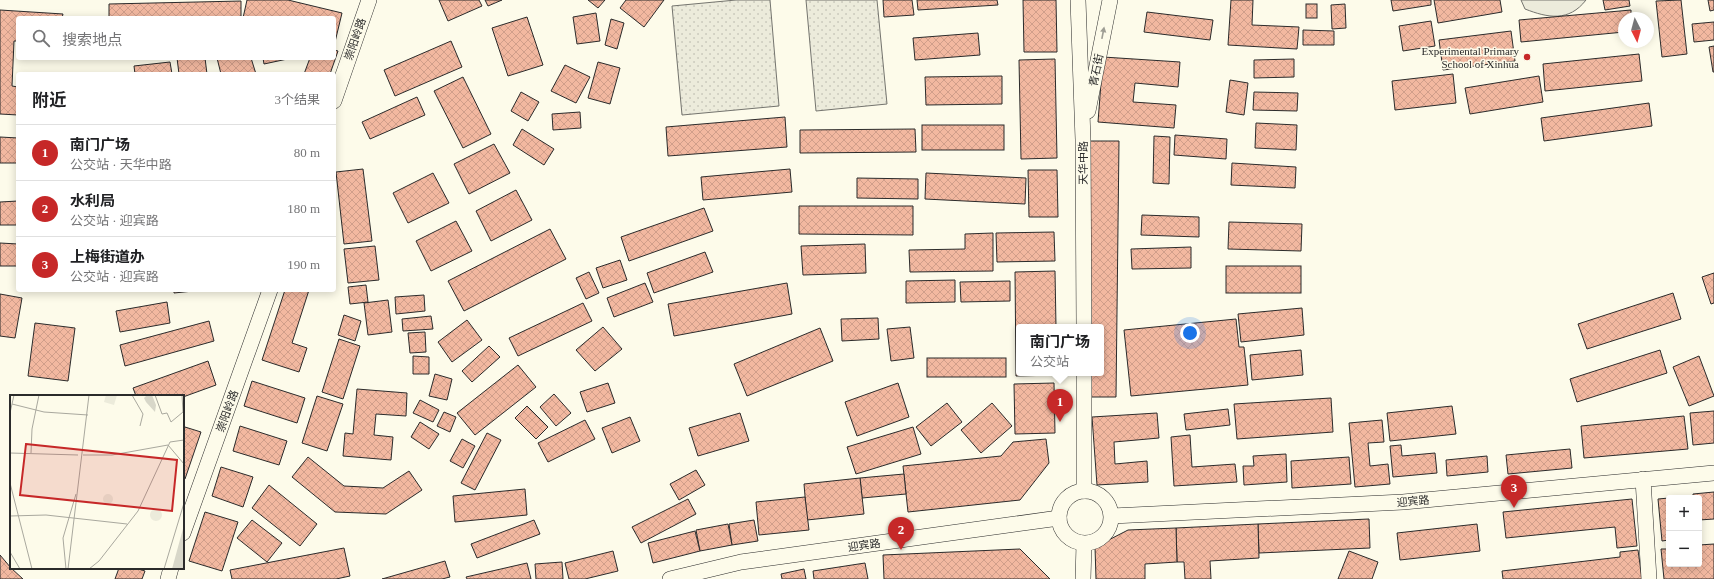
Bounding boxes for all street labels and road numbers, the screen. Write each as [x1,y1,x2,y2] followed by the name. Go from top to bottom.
[342,16,368,62] street label: 崇阳岭路
[1087,53,1105,87] street label: 青石街
[1077,141,1089,185] street label: 天华中路
[214,388,240,434] street label: 崇阳岭路
[1396,494,1430,508] street label: 迎宾路
[847,537,881,553] street label: 迎宾路

